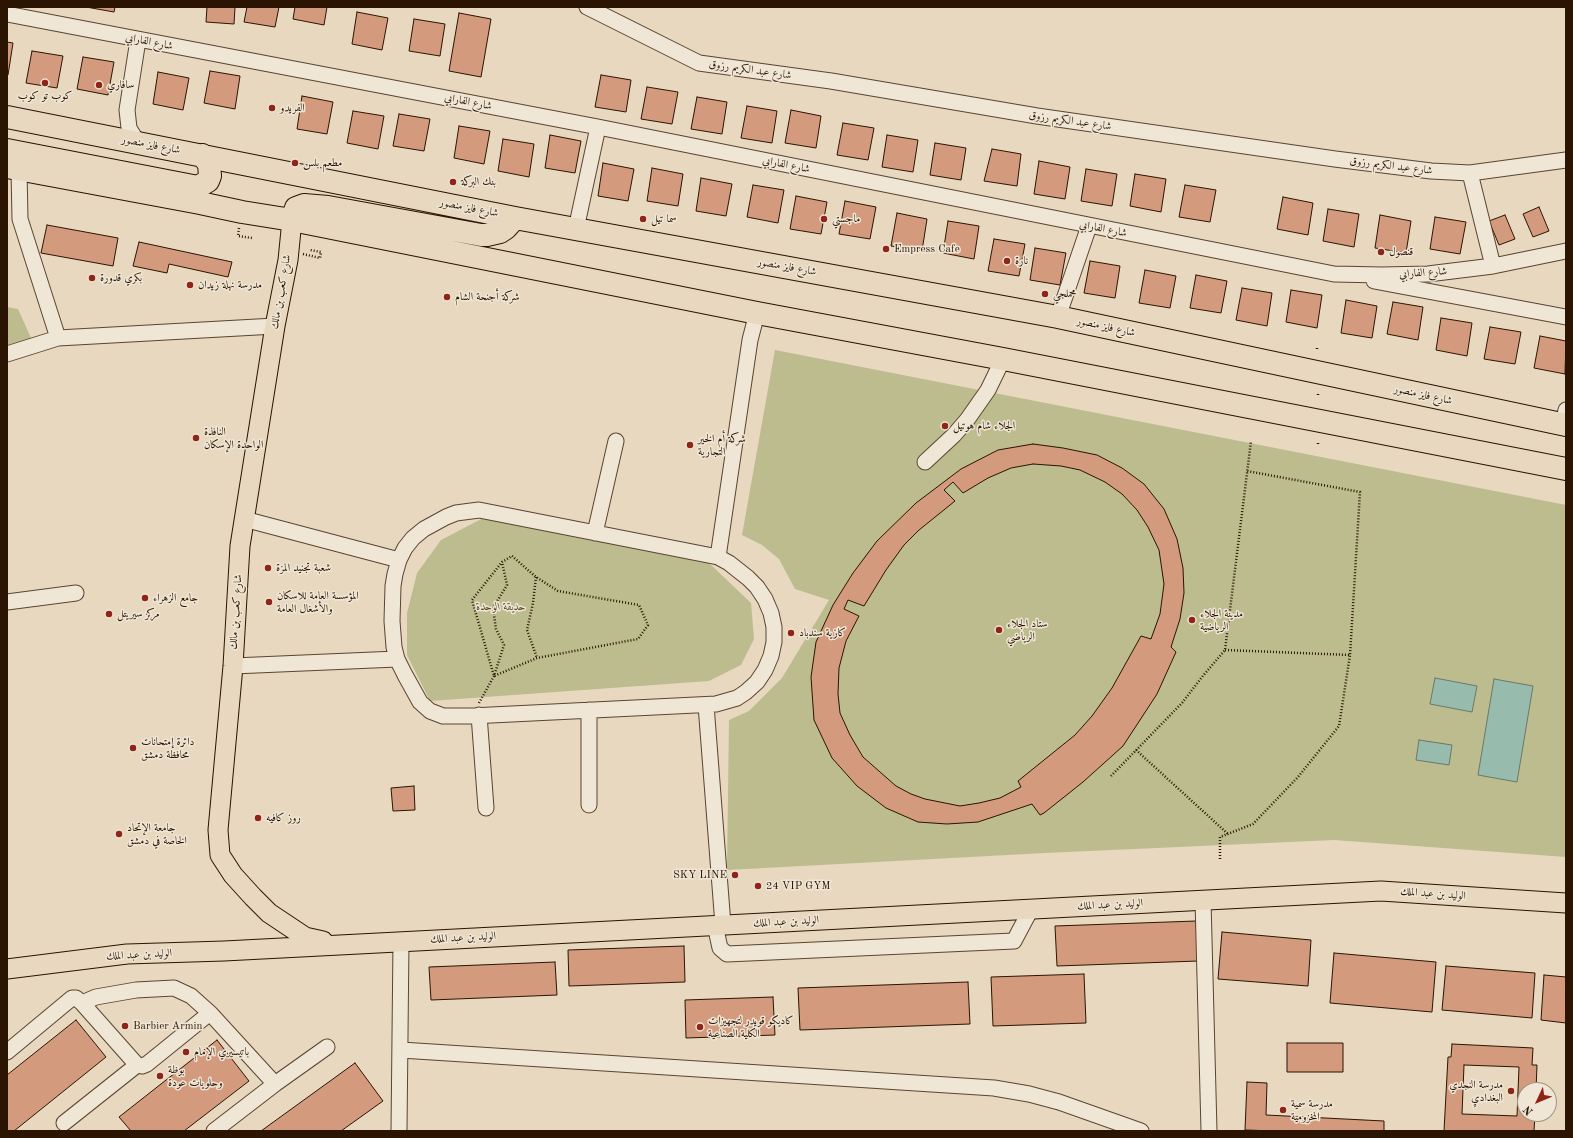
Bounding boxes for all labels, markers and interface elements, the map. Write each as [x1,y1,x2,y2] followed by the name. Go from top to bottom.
[124,31,174,53] street label: شارع الفارابي
[708,58,792,82] street label: شارع عبد الكريم رزوق
[40,78,50,88] marker: كوب تو كوب
[107,78,134,92] place label: سافاري
[94,80,104,90] marker: سافاري
[18,89,72,103] place label: كوب تو كوب
[443,91,493,113] street label: شارع الفارابي
[280,101,305,115] place label: الفريدو
[267,103,277,113] marker: الفريدو
[1028,109,1112,133] street label: شارع عبد الكريم رزوق
[121,133,181,157] street label: شارع فايز منصور
[761,154,811,176] street label: شارع الفارابي
[1349,154,1433,178] street label: شارع عبد الكريم رزوق
[303,156,342,170] place label: مطعم بلس
[290,158,300,168] marker: مطعم بلس
[461,175,496,189] place label: بنك البركة
[448,177,458,187] marker: بنك البركة
[439,196,499,220] street label: شارع فايز منصور
[651,212,677,226] place label: سما تيل
[832,212,860,226] place label: ماجستي
[638,214,648,224] marker: سما تيل
[819,214,829,224] marker: ماجستي
[1078,218,1128,240] street label: شارع الفارابي
[894,242,960,256] place label: Empress Cafe
[881,244,891,254] marker: Empress Cafe
[1389,245,1413,259] place label: قنصول
[1376,247,1386,257] marker: قنصول
[268,254,294,330] street label: شارع كعب بن مالك
[1015,254,1028,268] place label: نارة
[757,255,817,279] street label: شارع فايز منصور
[1002,256,1012,266] marker: نارة
[1399,265,1447,281] street label: شارع الفارابي
[100,271,142,285] place label: بكري قدورة
[87,273,97,283] marker: بكري قدورة
[198,278,262,292] place label: مدرسة نهلة زيدان
[185,280,195,290] marker: مدرسة نهلة زيدان
[1053,287,1076,301] place label: محملجي
[1040,289,1050,299] marker: محملجي
[455,290,519,304] place label: شركة أجنحة الشام
[442,292,452,302] marker: شركة أجنحة الشام
[1076,314,1136,340] street label: شارع فايز منصور
[1393,382,1453,408] street label: شارع فايز منصور
[953,419,1015,433] place label: الجلاء شام هوتيل
[940,421,950,431] marker: الجلاء شام هوتيل
[204,425,263,451] place label: النافذة الواحدة الإسكان
[698,432,746,458] place label: شركة أم الخير التجارية
[191,433,201,443] marker: النافذة الواحدة الإسكان
[685,440,695,450] marker: شركة أم الخير التجارية
[276,561,331,575] place label: شعبة تجنيد المزة
[263,563,273,573] marker: شعبة تجنيد المزة
[227,574,245,650] street label: شارع كعب بن مالك
[277,589,359,615] place label: المؤسسة العامة للاسكان والأشغال العامة
[153,591,198,605] place label: جامع الزهراء
[140,593,150,603] marker: جامع الزهراء
[264,597,274,607] marker: المؤسسة العامة للاسكان والأشغال العامة
[476,600,526,614] park label: حديقة الوحدة
[117,607,159,621] place label: مركز سيريتل
[1200,607,1243,633] place label: مدينة الجلاء الرياضية
[104,609,114,619] marker: مركز سيريتل
[1187,615,1197,625] marker: مدينة الجلاء الرياضية
[1007,617,1048,643] place label: ستاد الجلاء الرياضي
[994,625,1004,635] marker: ستاد الجلاء الرياضي
[799,626,846,640] place label: كازية سندباد
[786,628,796,638] marker: كازية سندباد
[141,735,194,761] place label: دائرة إمتحانات محافظة دمشق
[128,743,138,753] marker: دائرة إمتحانات محافظة دمشق
[266,811,301,825] place label: روز كافيه
[253,813,263,823] marker: روز كافيه
[127,821,187,847] place label: جامعة الإتحاد الخاصة في دمشق
[114,829,124,839] marker: جامعة الإتحاد الخاصة في دمشق
[673,868,727,882] place label: SKY LINE
[730,870,740,880] marker: SKY LINE
[766,879,830,893] place label: 24 VIP GYM
[753,881,763,891] marker: 24 VIP GYM
[1400,885,1466,903] street label: الوليد بن عبد الملك
[1077,897,1143,913] street label: الوليد بن عبد الملك
[753,914,819,930] street label: الوليد بن عبد الملك
[430,930,496,946] street label: الوليد بن عبد الملك
[106,947,172,963] street label: الوليد بن عبد الملك
[708,1014,794,1040] place label: كاديكو قويدر لتجهيزات الكلية الصناعية
[133,1019,202,1033] place label: Barbier Armin
[120,1021,130,1031] marker: Barbier Armin
[695,1022,705,1032] marker: كاديكو قويدر لتجهيزات الكلية الصناعية
[194,1045,249,1059] place label: باتيسيري الإمام
[181,1047,191,1057] marker: باتيسيري الإمام
[168,1063,223,1089] place label: بوظة وحلويات عودة
[155,1071,165,1081] marker: بوظة وحلويات عودة
[1449,1078,1503,1104] place label: مدرسة النجدي البغداديِ
[1517,1082,1557,1122] north arrow
[1506,1086,1516,1096] marker: مدرسة النجدي البغداديِ
[1291,1097,1333,1123] place label: مدرسة سمية المخزومية
[1522,1103,1536,1117] text: N
[1278,1105,1288,1115] marker: مدرسة سمية المخزومية

